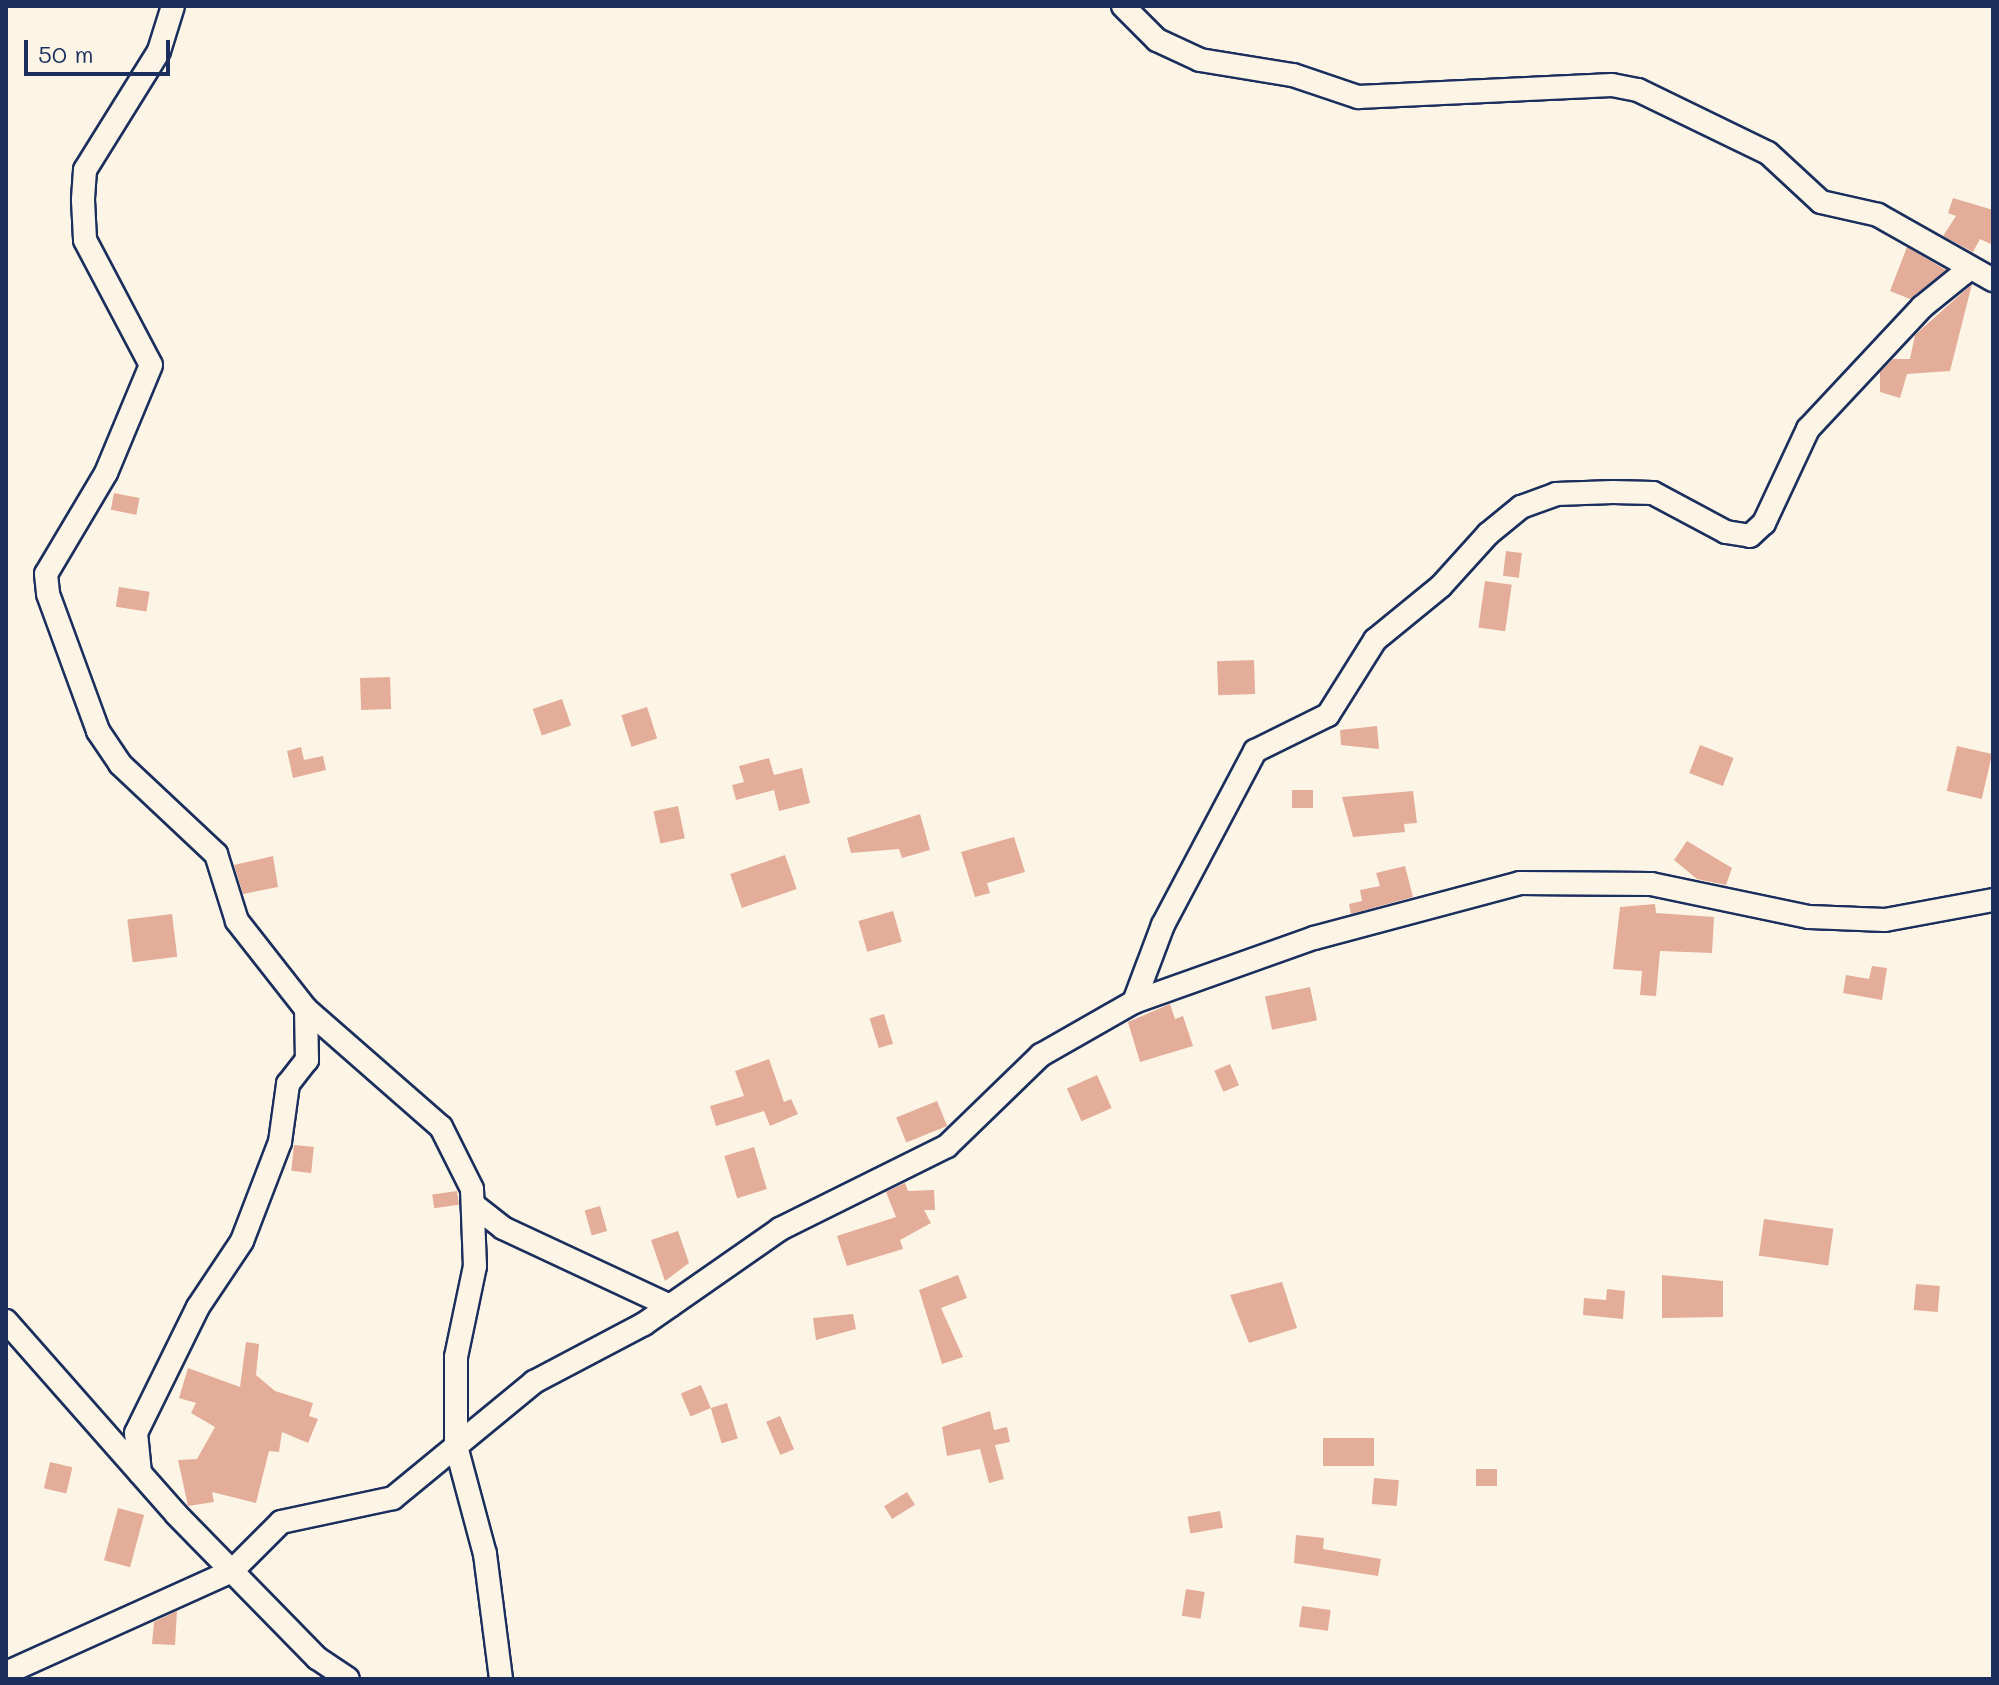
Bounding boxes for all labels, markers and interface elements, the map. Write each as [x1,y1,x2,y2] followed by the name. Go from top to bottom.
[28,24,174,74] scale bar
[38,38,94,69] text: 50 m

